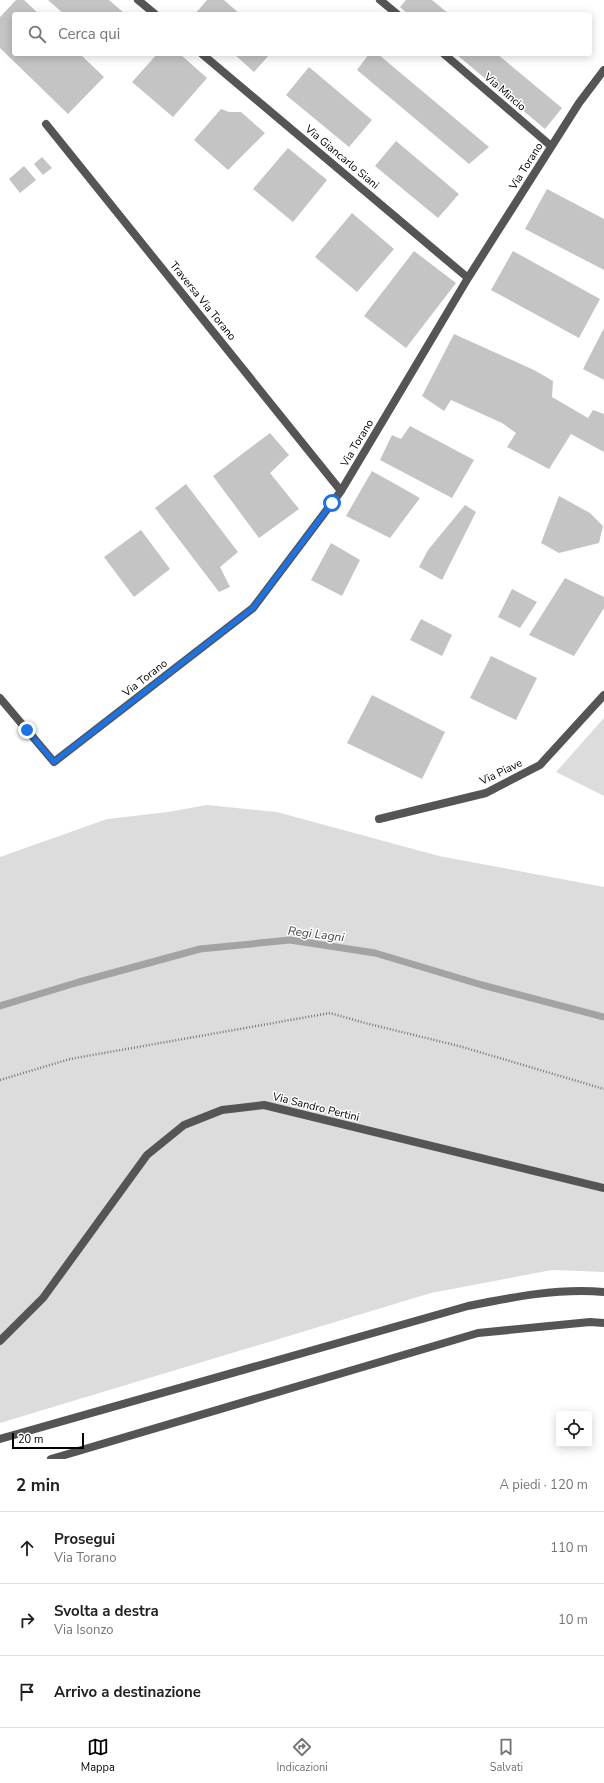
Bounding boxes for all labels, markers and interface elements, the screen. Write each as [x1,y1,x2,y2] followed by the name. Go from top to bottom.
[12,12,592,56] search box
[26,23,48,45] icon: search
[58,24,120,44] text: Cerca qui
[480,69,529,114] street label: Via Mincio
[301,121,382,192] street label: Via Giancarlo Siani
[505,140,546,193] street label: Via Torano
[167,258,239,344] street label: Traversa Via Torano
[336,417,377,470] street label: Via Torano
[323,494,341,512] route start
[119,656,170,701] street label: Via Torano
[18,721,36,739] route end
[476,755,525,789] street label: Via Piave
[287,923,345,945] water label: Regi Lagni
[270,1089,361,1125] street label: Via Sandro Pertini
[556,1411,592,1447] map controls
[556,1411,592,1447] button: locate
[12,1431,84,1450] scale bar
[18,1432,43,1447] text: 20 m
[16,1474,60,1497] text: 2 min
[500,1476,588,1494] text: A piedi · 120 m
[54,1529,115,1549] text: Prosegui
[16,1537,38,1559] icon: ahead
[550,1539,588,1557] text: 110 m
[54,1549,116,1567] text: Via Torano
[54,1601,159,1621] text: Svolta a destra
[16,1609,38,1631] icon: right
[558,1611,588,1629] text: 10 m
[54,1621,114,1639] text: Via Isonzo
[16,1681,38,1703] icon: arrive
[54,1682,201,1702] text: Arrivo a destinazione
[81,1736,115,1775] tab: Mappa
[276,1736,328,1775] tab: Indicazioni
[490,1736,523,1775] tab: Salvati

